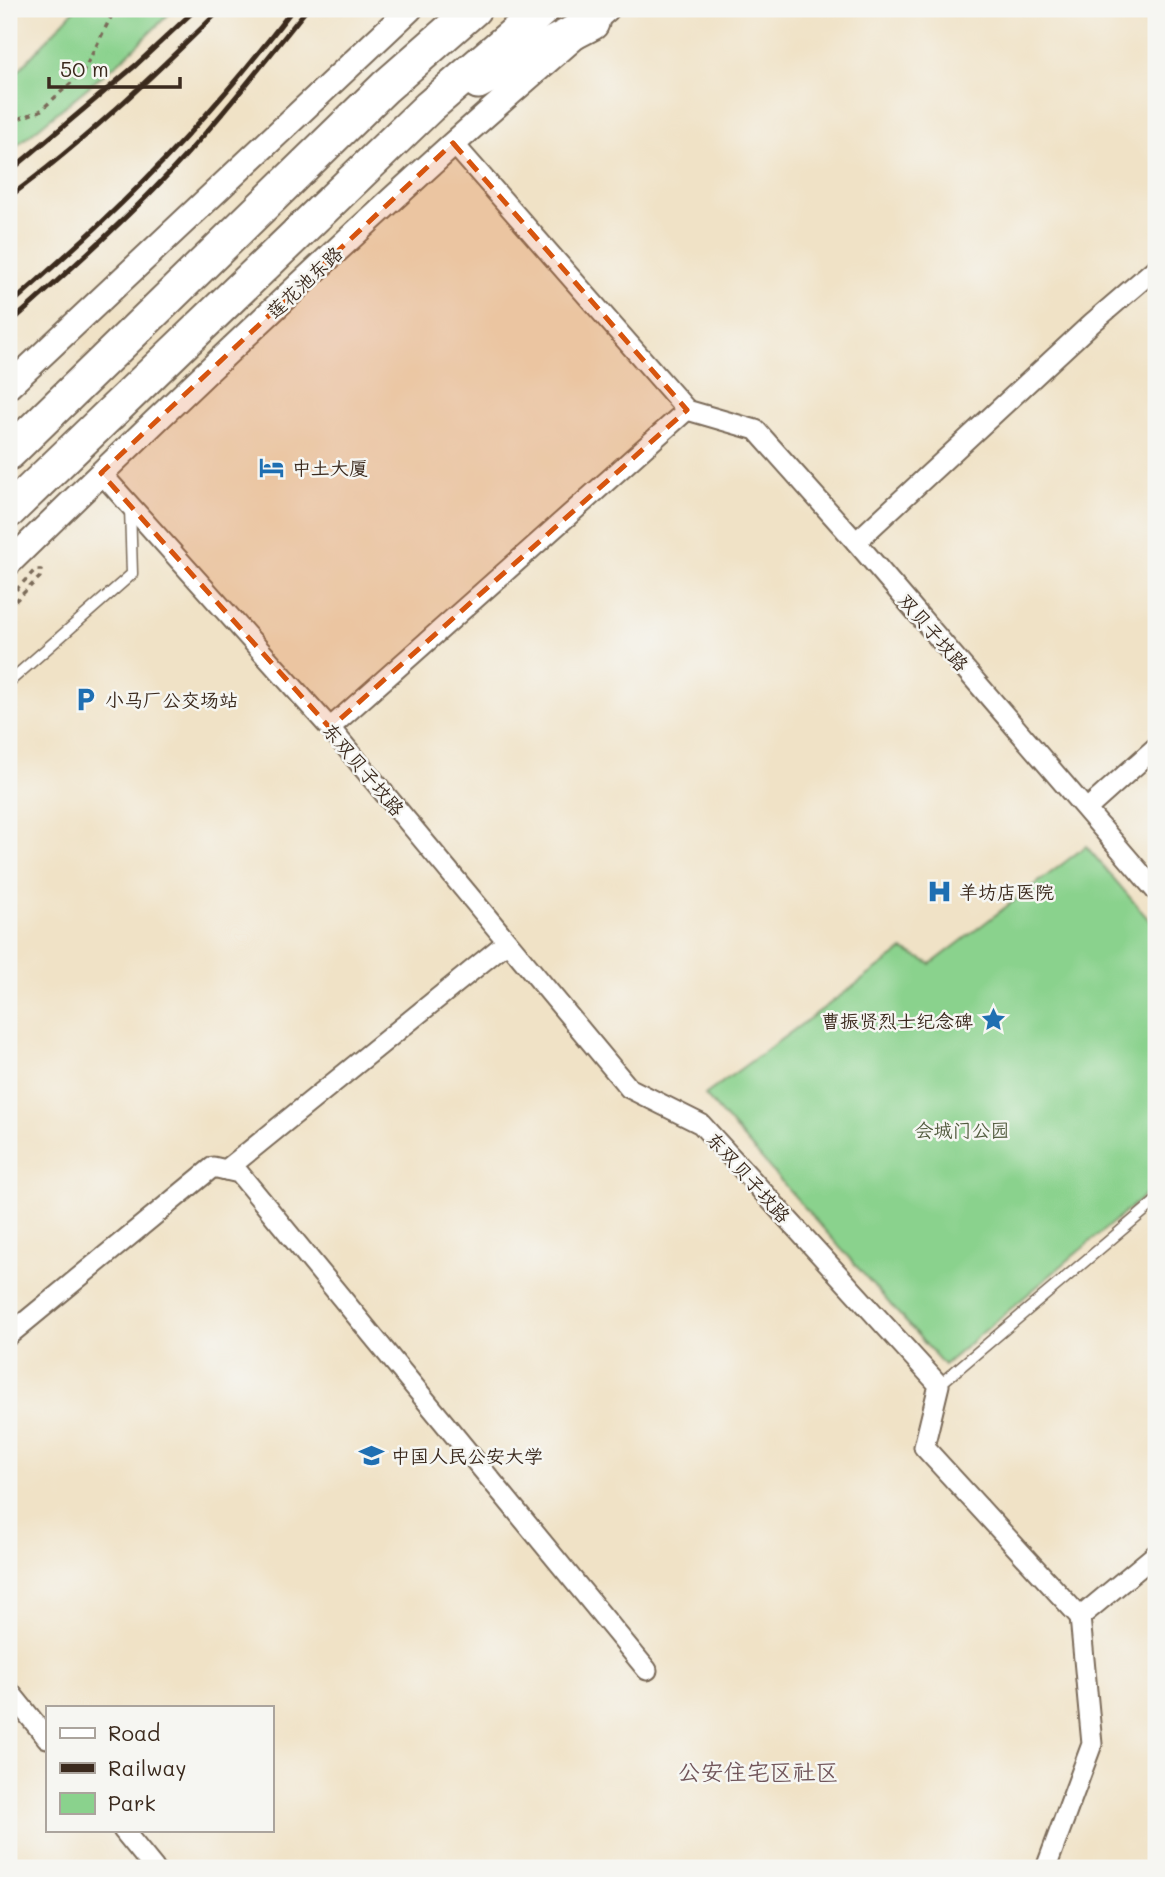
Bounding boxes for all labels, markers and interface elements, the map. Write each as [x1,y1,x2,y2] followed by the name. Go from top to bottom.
[49,46,180,90] scale bar
[60,55,109,82] text: 50 m
[261,240,347,324] street label: 莲花池东路
[258,453,286,481] hotel icon: 中土大厦
[292,455,368,480] place label: 中土大厦
[893,588,975,676] street label: 双贝子坟路
[71,685,99,713] parking icon: 小马厂公交场站
[105,687,238,712] place label: 小马厂公交场站
[318,717,410,821] street label: 东双贝子坟路
[925,877,953,905] hospital icon: 羊坊店医院
[959,879,1054,904] place label: 羊坊店医院
[979,1006,1007,1034] place icon: 曹振贤烈士纪念碑
[821,1008,973,1033] place label: 曹振贤烈士纪念碑
[914,1117,1010,1142] park label: 会城门公园
[702,1126,796,1228] street label: 东双贝子坟路
[357,1441,385,1469] school or university icon: 中国人民公安大学
[391,1443,543,1468] place label: 中国人民公安大学
[46,1706,273,1832] legend
[108,1719,160,1746] text: Road
[108,1754,187,1781] text: Railway
[678,1756,839,1786] district label: 公安住宅区社区
[108,1789,156,1816] text: Park

